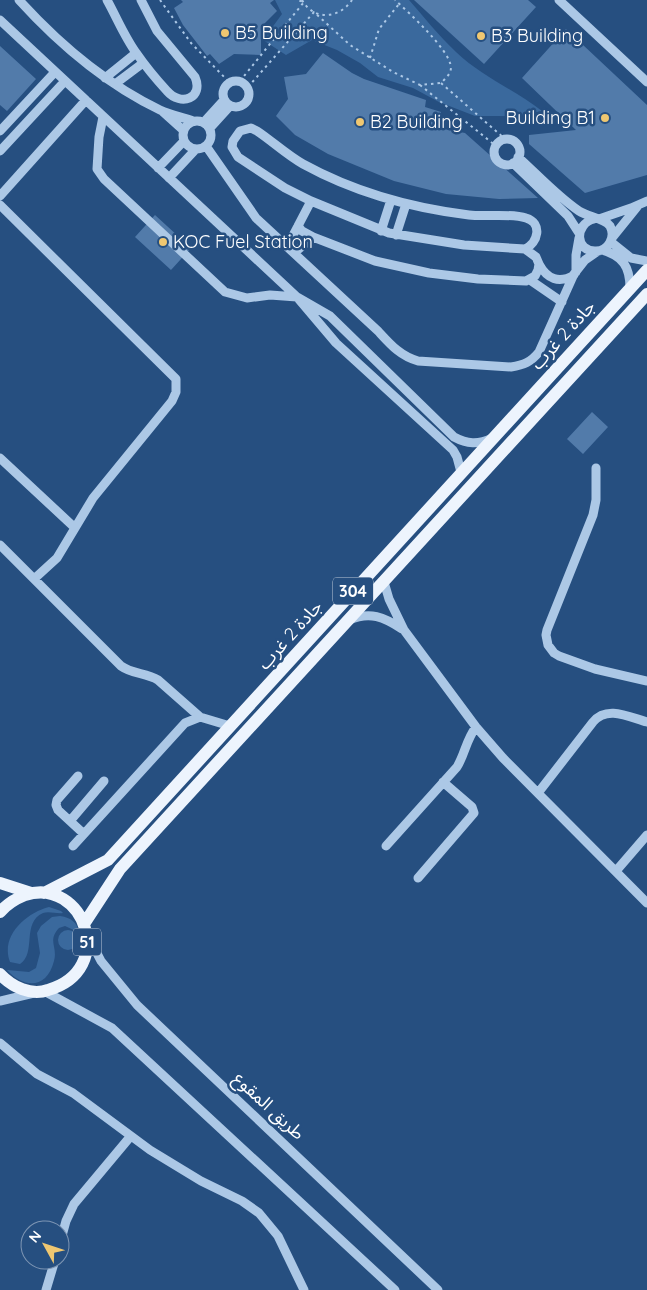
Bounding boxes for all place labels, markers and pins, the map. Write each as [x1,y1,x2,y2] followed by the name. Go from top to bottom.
[235,21,328,44] place label: B5 Building
[491,24,583,47] place label: B3 Building
[219,27,231,39] marker: B5 Building
[475,30,487,42] marker: B3 Building
[506,106,595,129] place label: Building B1
[370,110,463,133] place label: B2 Building
[599,112,611,124] marker: Building B1
[354,116,366,128] marker: B2 Building
[173,230,313,253] place label: KOC Fuel Station
[157,236,169,248] marker: KOC Fuel Station

